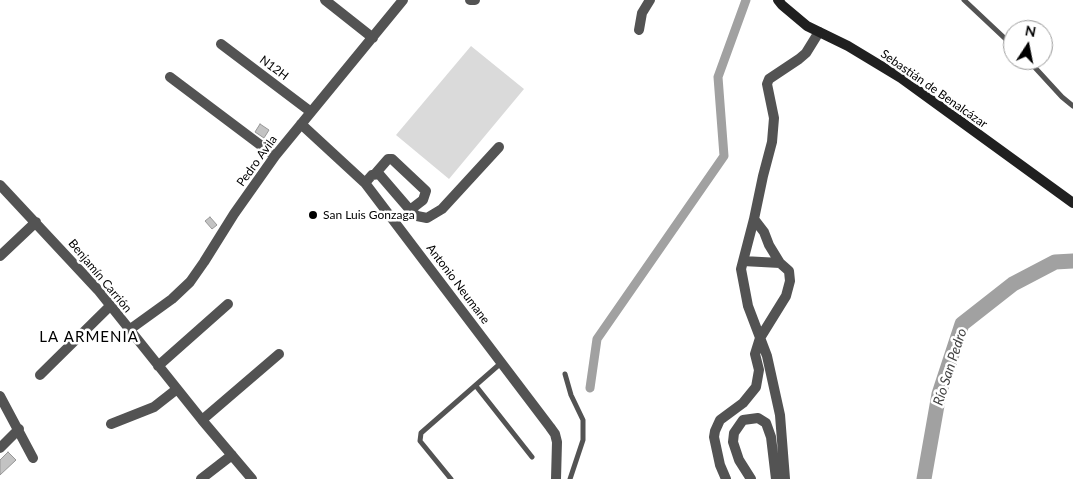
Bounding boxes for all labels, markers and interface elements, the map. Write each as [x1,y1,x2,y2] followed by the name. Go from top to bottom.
[1003,20,1053,70] north arrow
[1024,21,1038,40] text: N
[878,47,990,131] street label: Sebastián de Benalcázar
[257,53,291,83] street label: N12H
[234,133,280,189] street label: Pedro Avila
[323,208,415,222] place label: San Luis Gonzaga
[307,209,319,221] marker: San Luis Gonzaga
[65,236,135,316] street label: Benjamín Carrión
[423,241,493,327] street label: Antonio Neumane
[930,326,970,408] water label: Río San Pedro
[38,328,140,346] district label: LA ARMENIA

